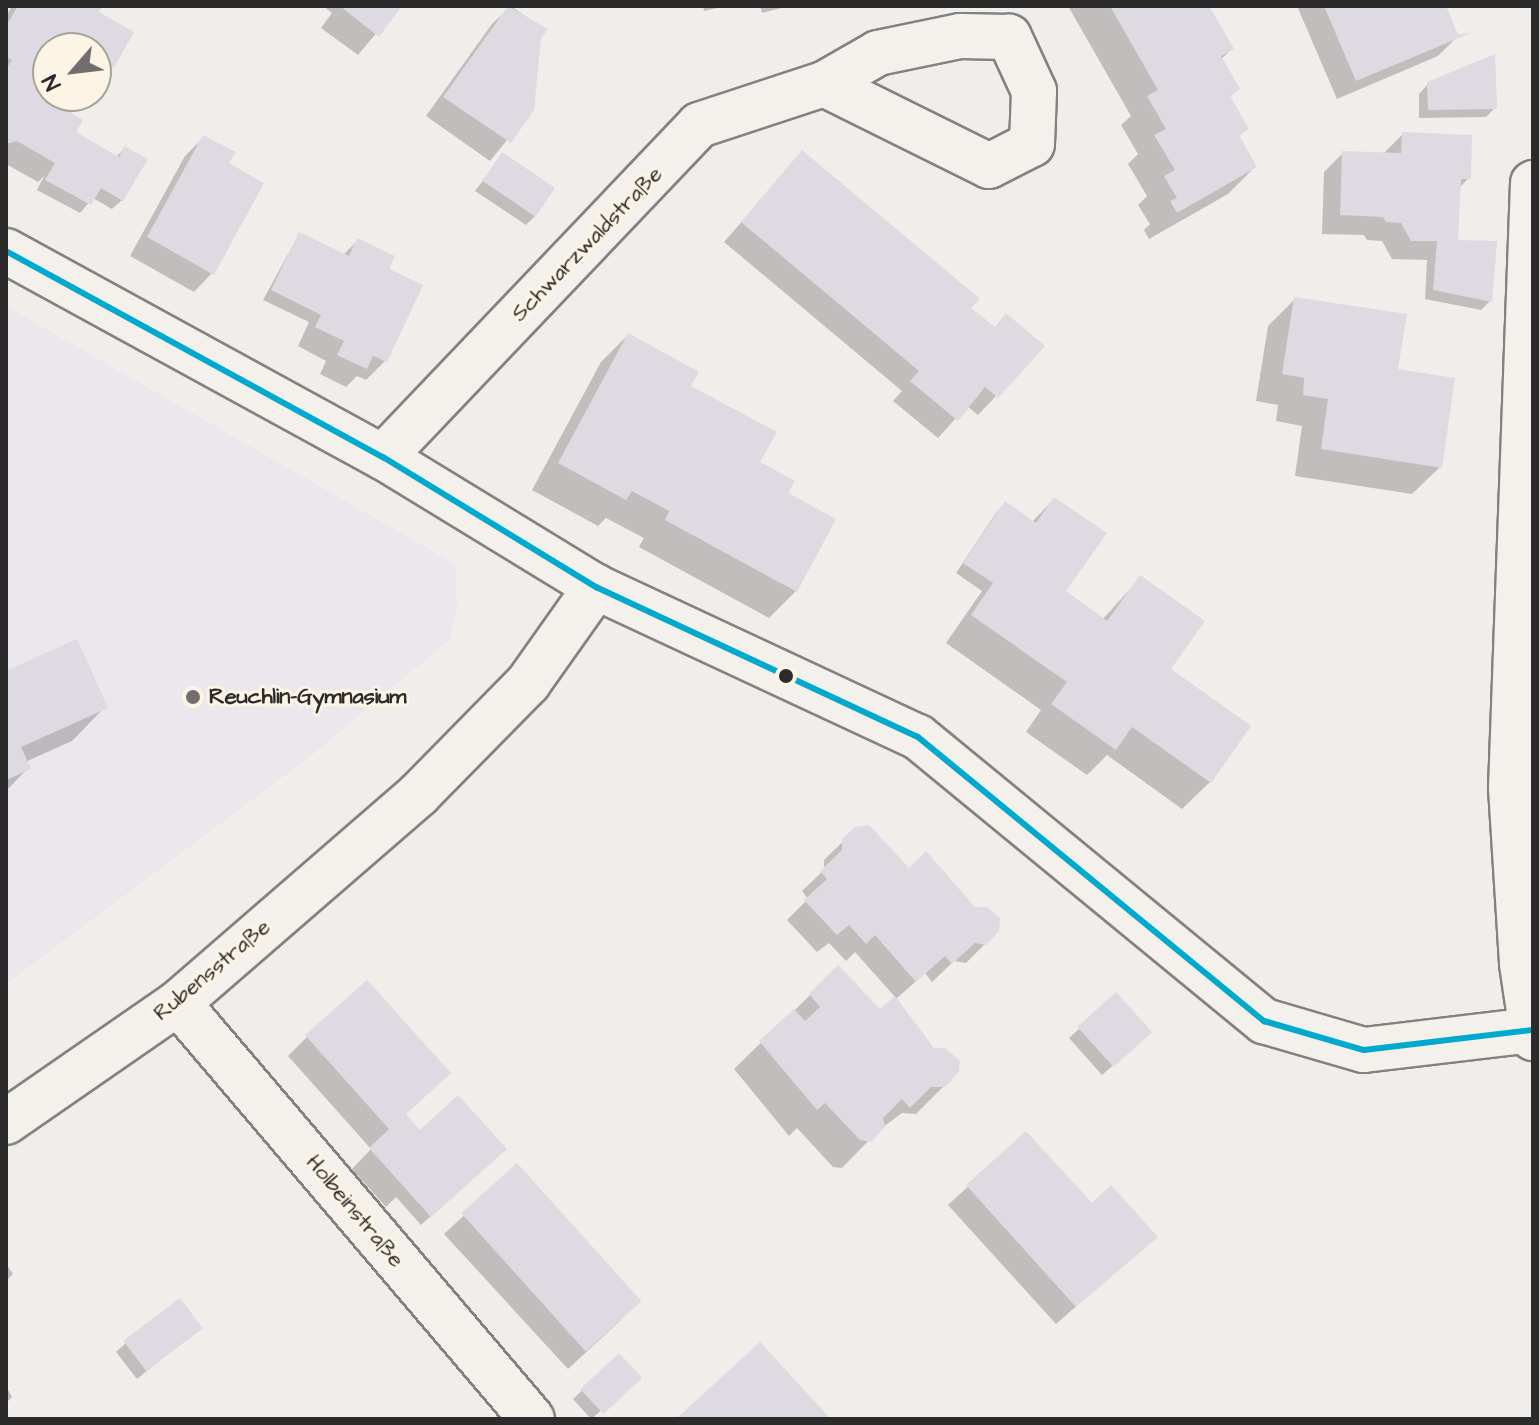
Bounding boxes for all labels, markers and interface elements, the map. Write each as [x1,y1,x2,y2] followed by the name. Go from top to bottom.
[32,32,112,112] north arrow
[35,69,69,96] text: N
[506,161,668,327] street label: Schwarzwaldstraße
[778,668,794,684] unlabelled marker
[209,684,406,710] place label: Reuchlin-Gymnasium
[184,688,202,706] marker: Reuchlin-Gymnasium
[148,914,276,1026] street label: Rubensstraße
[300,1149,410,1273] street label: Holbeinstraße

